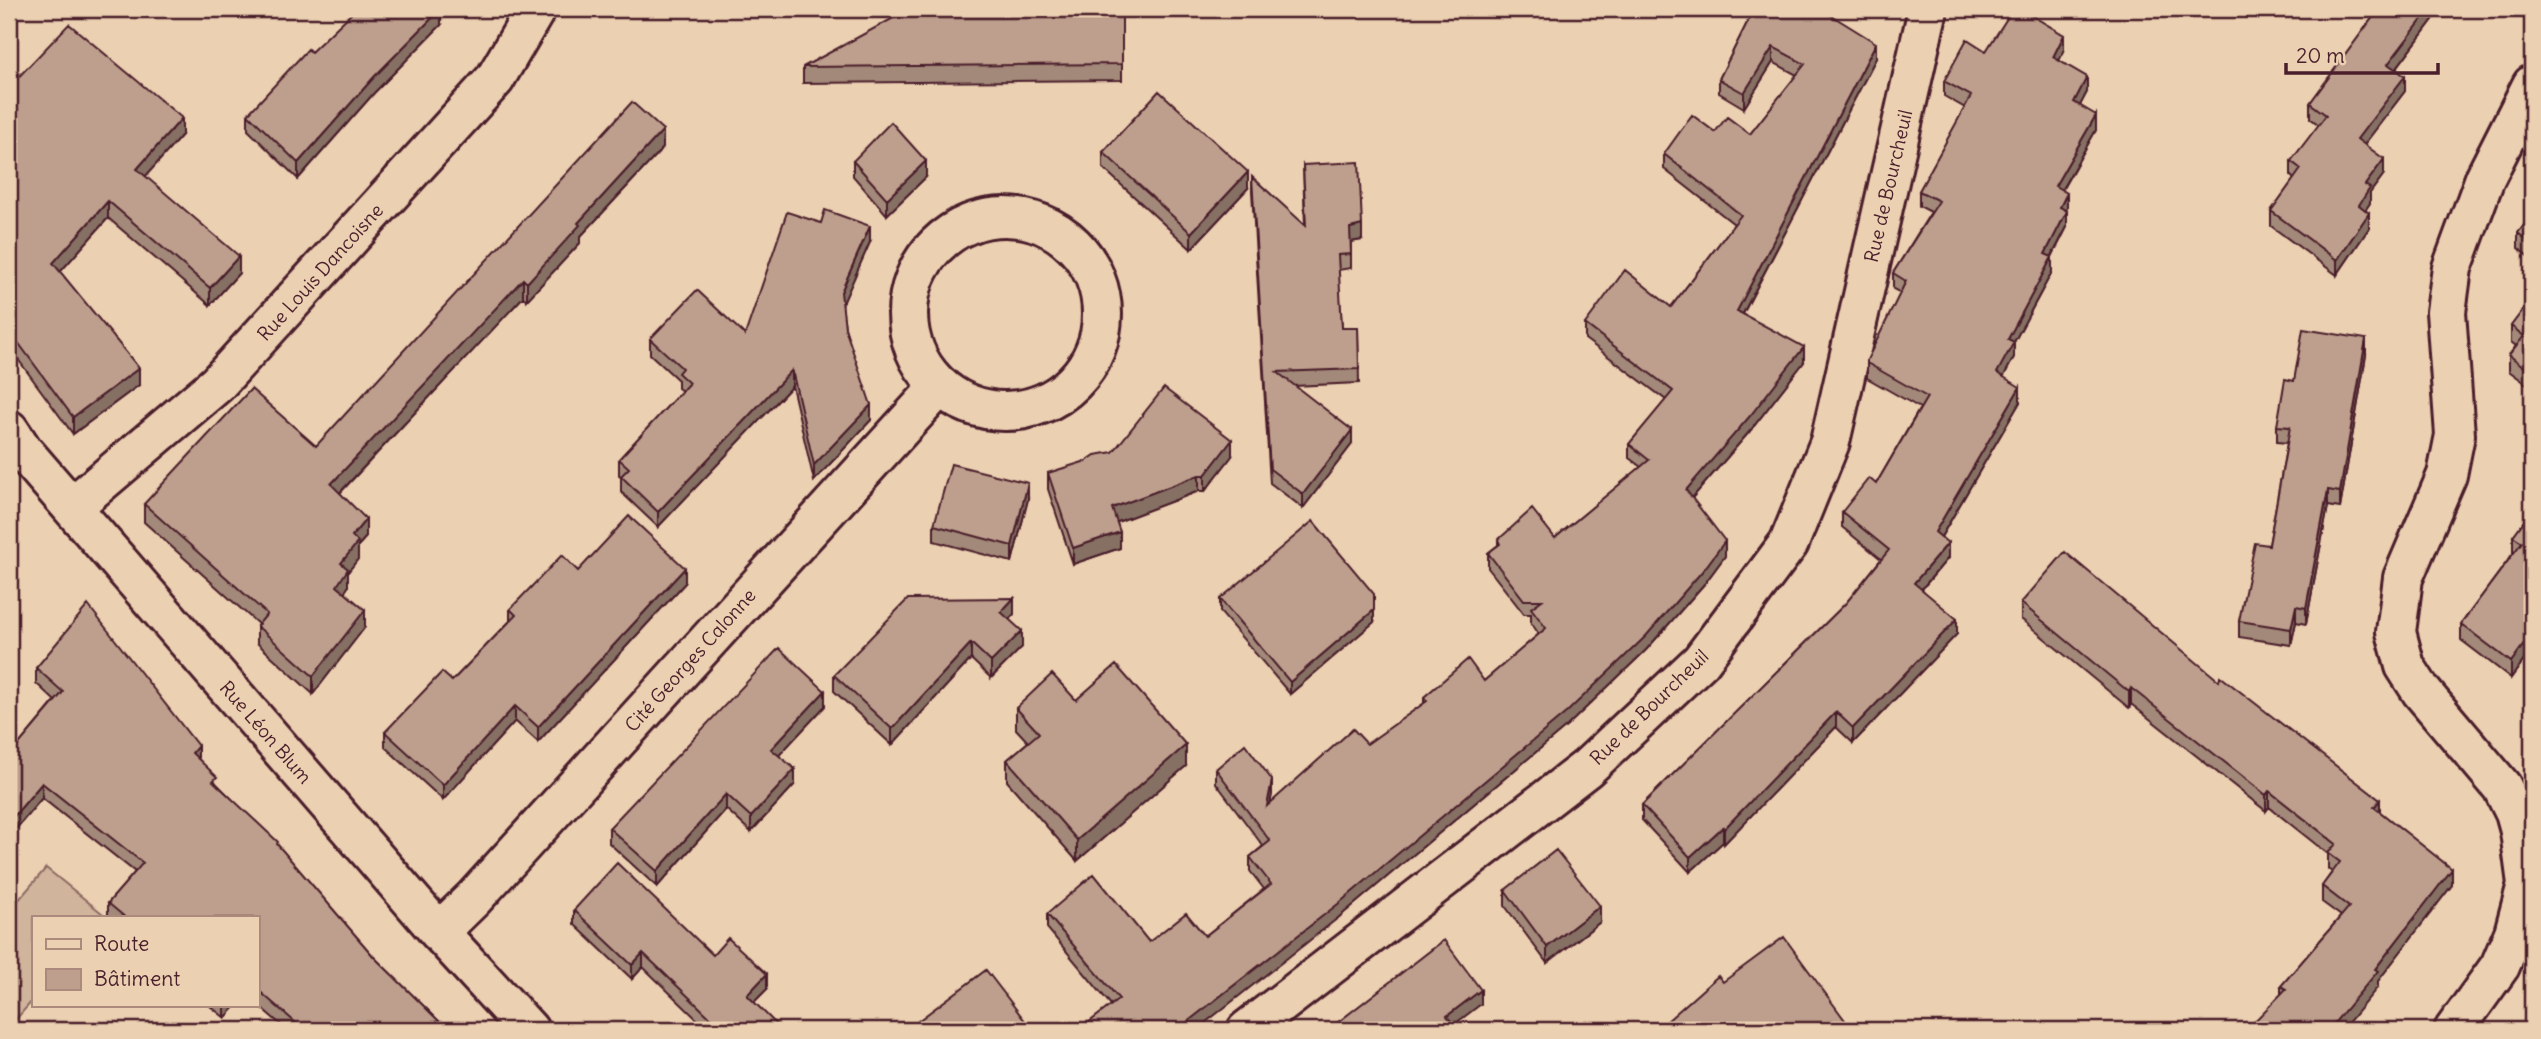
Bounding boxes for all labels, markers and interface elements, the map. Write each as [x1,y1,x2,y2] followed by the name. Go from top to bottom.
[2286,32,2438,76] scale bar
[2296,42,2345,69] text: 20 m
[1859,107,1917,265] street label: Rue de Bourcheuil
[252,198,388,346] street label: Rue Louis Dancoisne
[619,583,761,737] street label: Cité Georges Calonne
[1585,644,1713,770] street label: Rue de Bourcheuil
[215,676,317,788] street label: Rue Léon Blum
[32,916,259,1007] legend
[94,930,149,957] text: Route
[94,965,180,992] text: Bâtiment

